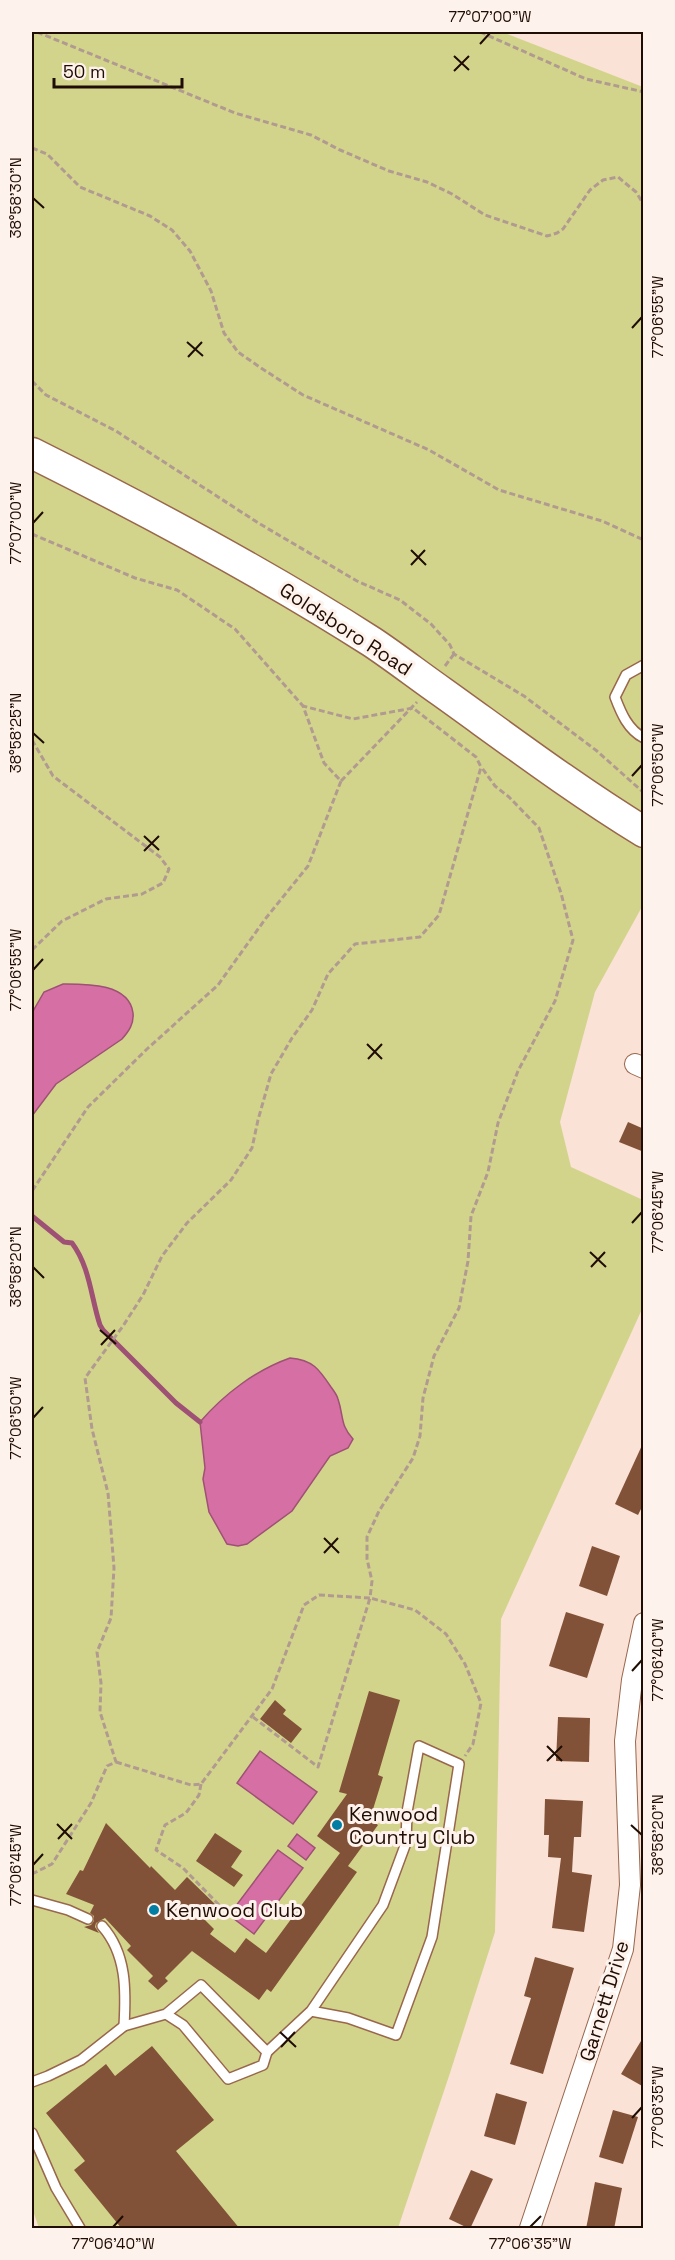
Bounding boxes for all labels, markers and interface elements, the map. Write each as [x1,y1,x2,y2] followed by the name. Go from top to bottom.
[449,7,531,26] text: 77°07'00"W
[54,51,182,89] scale bar
[63,60,105,83] text: 50 m
[6,157,25,239] text: 38°58'30"N
[648,276,667,358] text: 77°06'55"W
[6,482,25,564] text: 77°07'00"W
[275,576,417,682] street label: Goldsboro Road
[6,693,25,773] text: 38°58'25"N
[648,723,667,807] text: 77°06'50"W
[6,929,25,1011] text: 77°06'55"W
[648,1171,667,1253] text: 77°06'45"W
[6,1226,25,1308] text: 38°58'20"N
[6,1376,25,1460] text: 77°06'50"W
[648,1618,667,1702] text: 77°06'40"W
[648,1794,667,1876] text: 38°58'20"N
[349,1801,475,1850] place label: Kenwood Country Club
[330,1818,344,1832] marker: Kenwood Country Club
[6,1824,25,1906] text: 77°06'45"W
[166,1897,303,1923] place label: Kenwood Club
[147,1903,161,1917] marker: Kenwood Club
[573,1937,635,2065] street label: Garnett Drive
[648,2066,667,2148] text: 77°06'35"W
[71,2234,155,2253] text: 77°06'40"W
[489,2234,571,2253] text: 77°06'35"W

